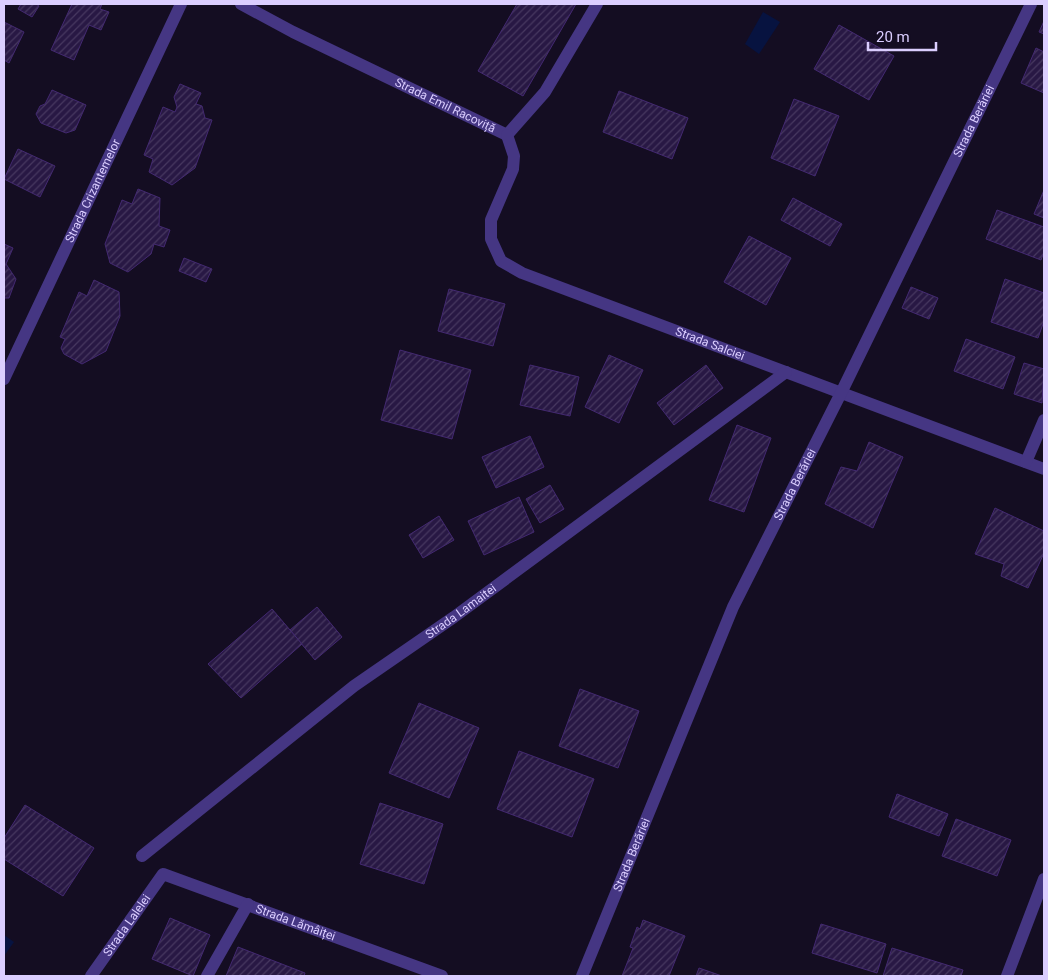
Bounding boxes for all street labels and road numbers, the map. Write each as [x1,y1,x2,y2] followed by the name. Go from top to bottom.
[393,75,498,135] street label: Strada Emil Racoviță
[950,83,997,159] street label: Strada Berăriei
[62,137,123,245] street label: Strada Crizantemelor
[674,324,747,363] street label: Strada Salciei
[771,446,819,523] street label: Strada Berăriei
[423,581,499,642] street label: Strada Lamaitei
[610,816,653,894] street label: Strada Berăriei
[100,892,153,959] street label: Strada Lalelei
[254,901,337,943] street label: Strada Lămâiței

